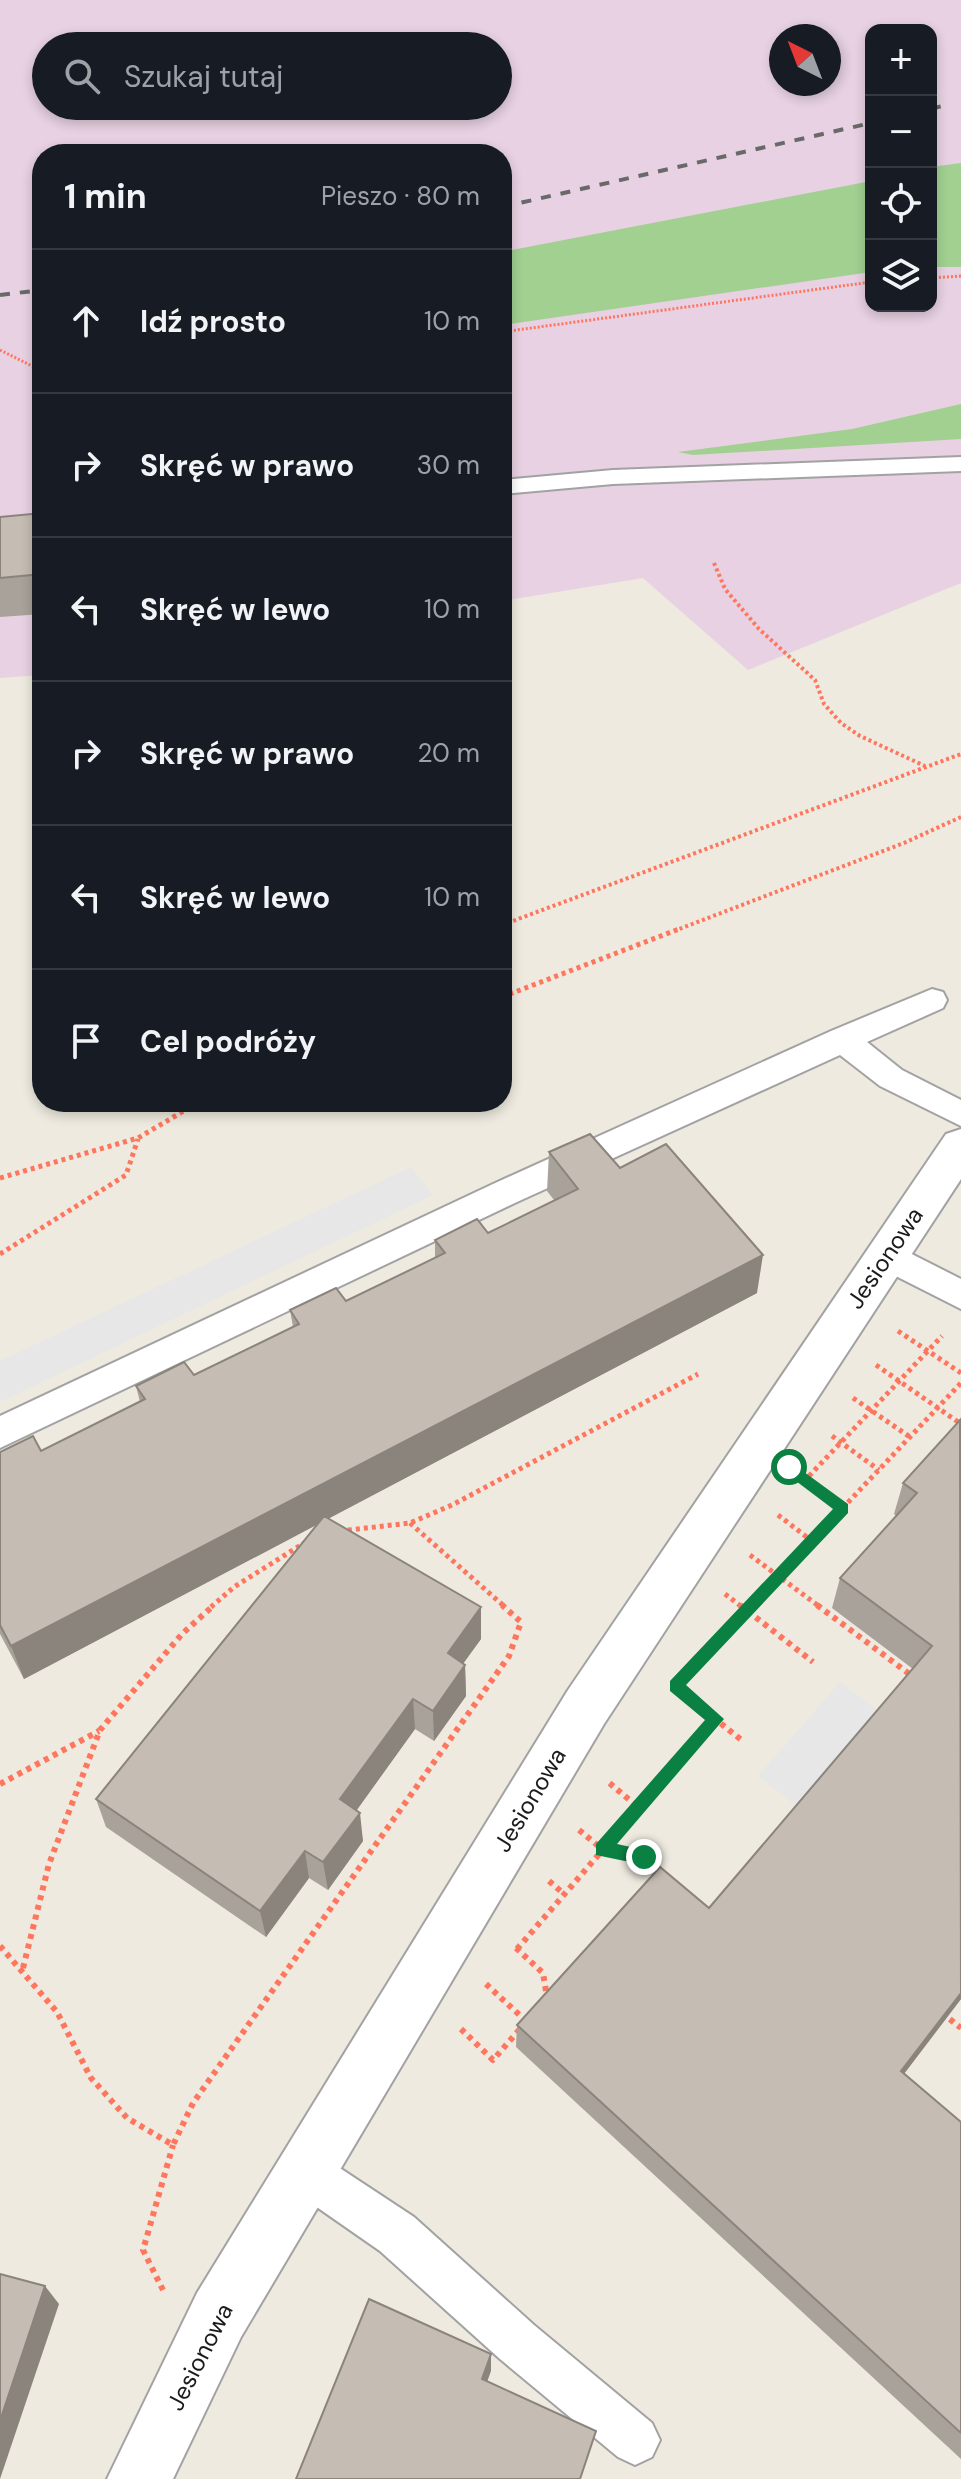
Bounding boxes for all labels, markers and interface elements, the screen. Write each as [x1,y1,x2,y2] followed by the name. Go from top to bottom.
[769,24,841,96] north arrow
[865,24,937,312] map controls
[865,24,937,96] button: +
[32,32,512,120] search box
[60,54,104,98] icon: search
[124,57,283,96] text: Szukaj tutaj
[865,96,937,168] button: −
[865,168,937,240] button: locate
[64,174,147,219] text: 1 min
[321,179,480,213] text: Pieszo · 80 m
[865,240,937,312] button: layers
[64,299,108,343] icon: ahead
[140,302,286,341] text: Idź prosto
[424,304,480,338] text: 10 m
[64,443,108,487] icon: right
[140,446,354,485] text: Skręć w prawo
[417,448,480,482] text: 30 m
[64,587,108,631] icon: left
[140,590,330,629] text: Skręć w lewo
[424,592,480,626] text: 10 m
[64,731,108,775] icon: right
[140,734,354,773] text: Skręć w prawo
[417,736,480,770] text: 20 m
[64,875,108,919] icon: left
[140,878,330,917] text: Skręć w lewo
[424,880,480,914] text: 10 m
[64,1019,108,1063] icon: arrive
[140,1022,316,1061] text: Cel podróży
[839,1201,930,1315] street label: Jesionowa
[771,1449,807,1485] route start
[486,1742,573,1858] street label: Jesionowa
[626,1839,662,1875] route end
[159,2298,240,2416] street label: Jesionowa

